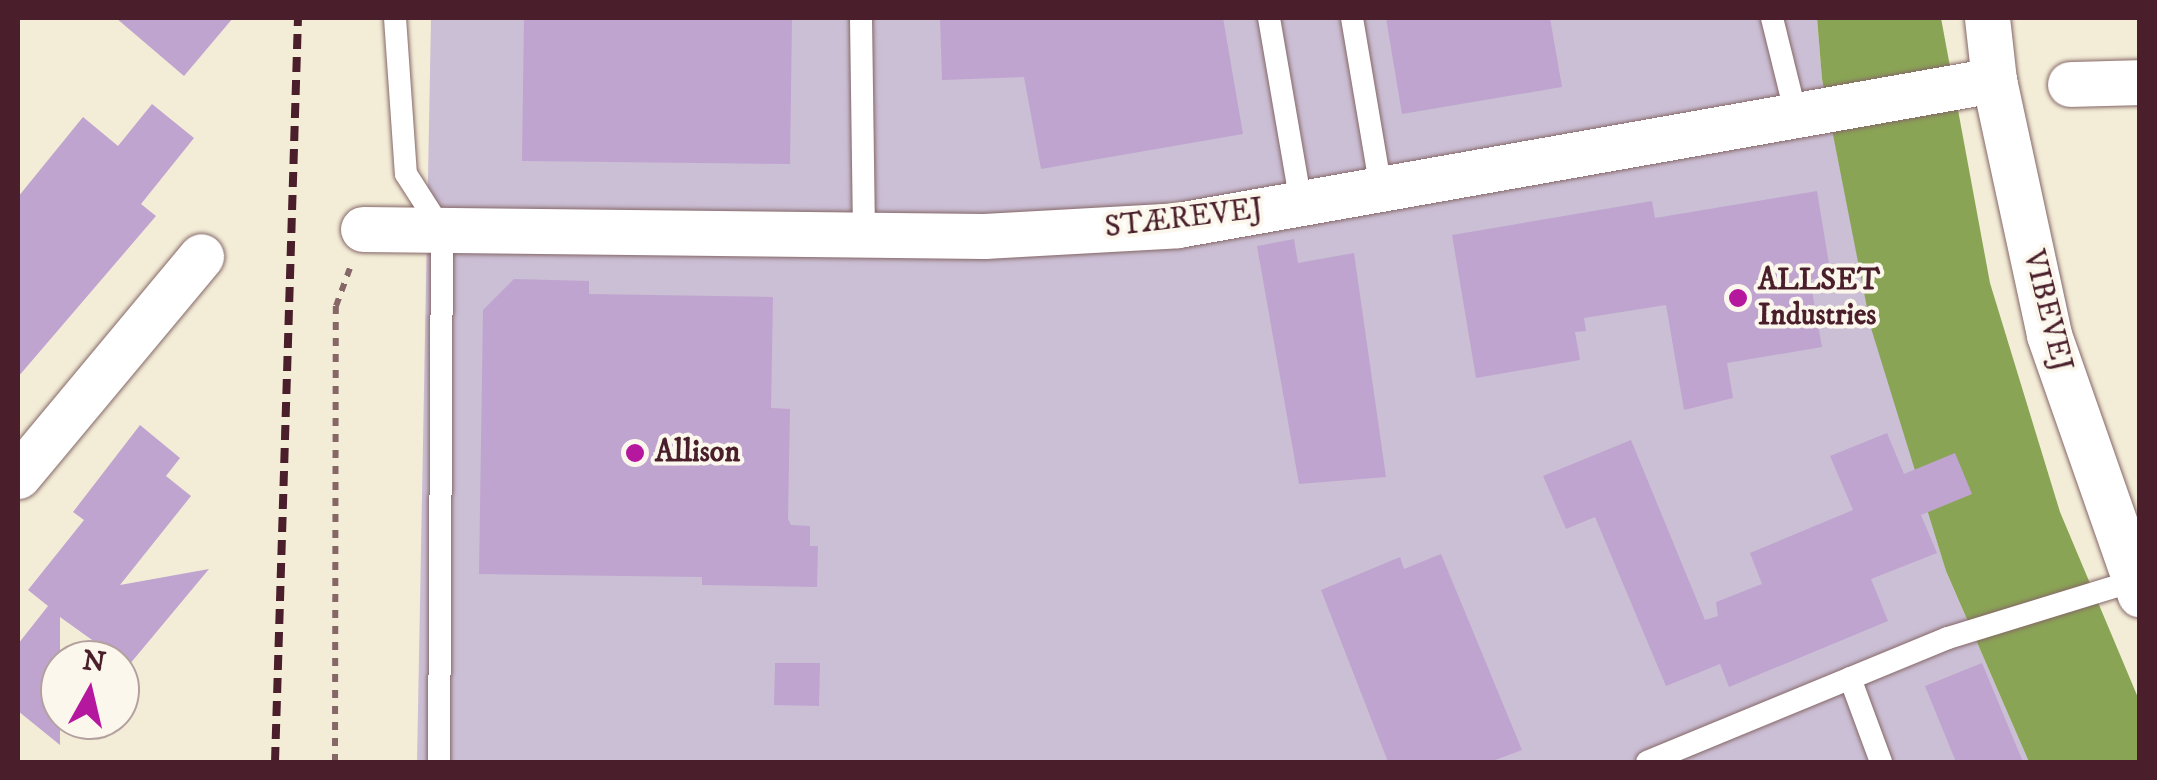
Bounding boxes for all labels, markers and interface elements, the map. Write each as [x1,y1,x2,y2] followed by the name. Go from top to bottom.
[1103,191,1265,247] street label: STÆREVEJ
[2015,247,2079,375] street label: VIBEVEJ
[1758,263,1880,334] place label: ALLSET Industries
[1727,287,1749,309] marker: ALLSET Industries
[655,435,740,471] place label: Allison
[624,442,646,464] marker: Allison
[40,640,140,740] north arrow
[80,643,108,681] text: N

